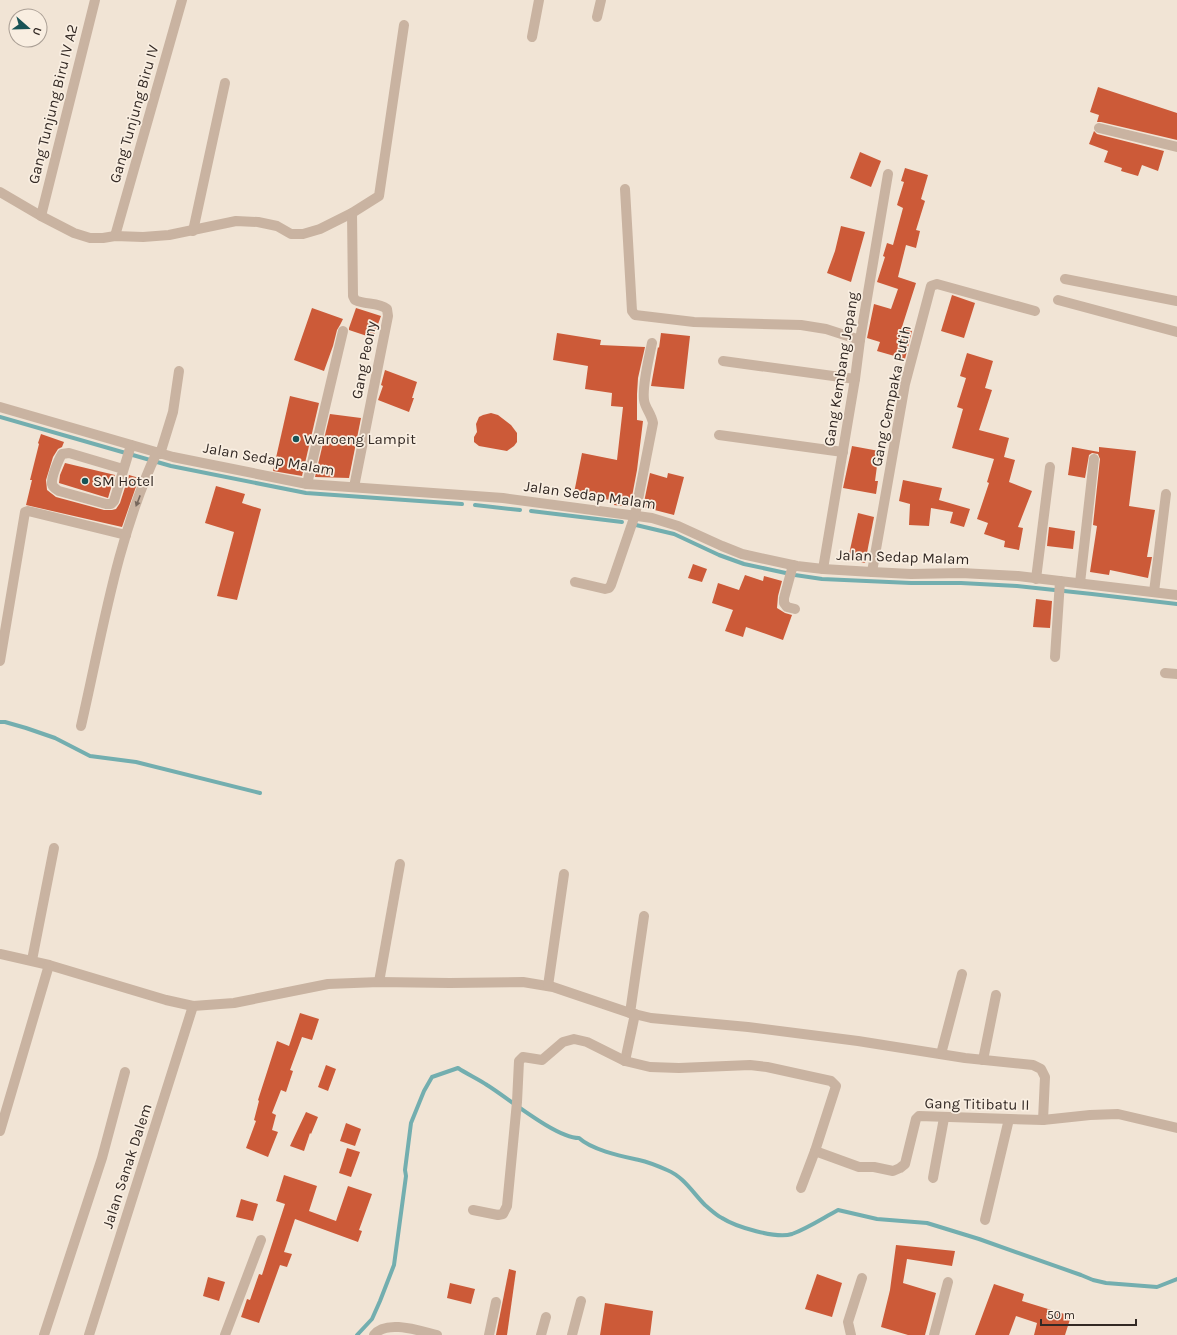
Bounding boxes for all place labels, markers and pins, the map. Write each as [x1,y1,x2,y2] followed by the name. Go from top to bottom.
[304,430,416,448] place label: Waroeng Lampit
[291,434,301,444] marker: Waroeng Lampit
[93,472,154,490] place label: SM Hotel
[80,476,90,486] marker: SM Hotel

